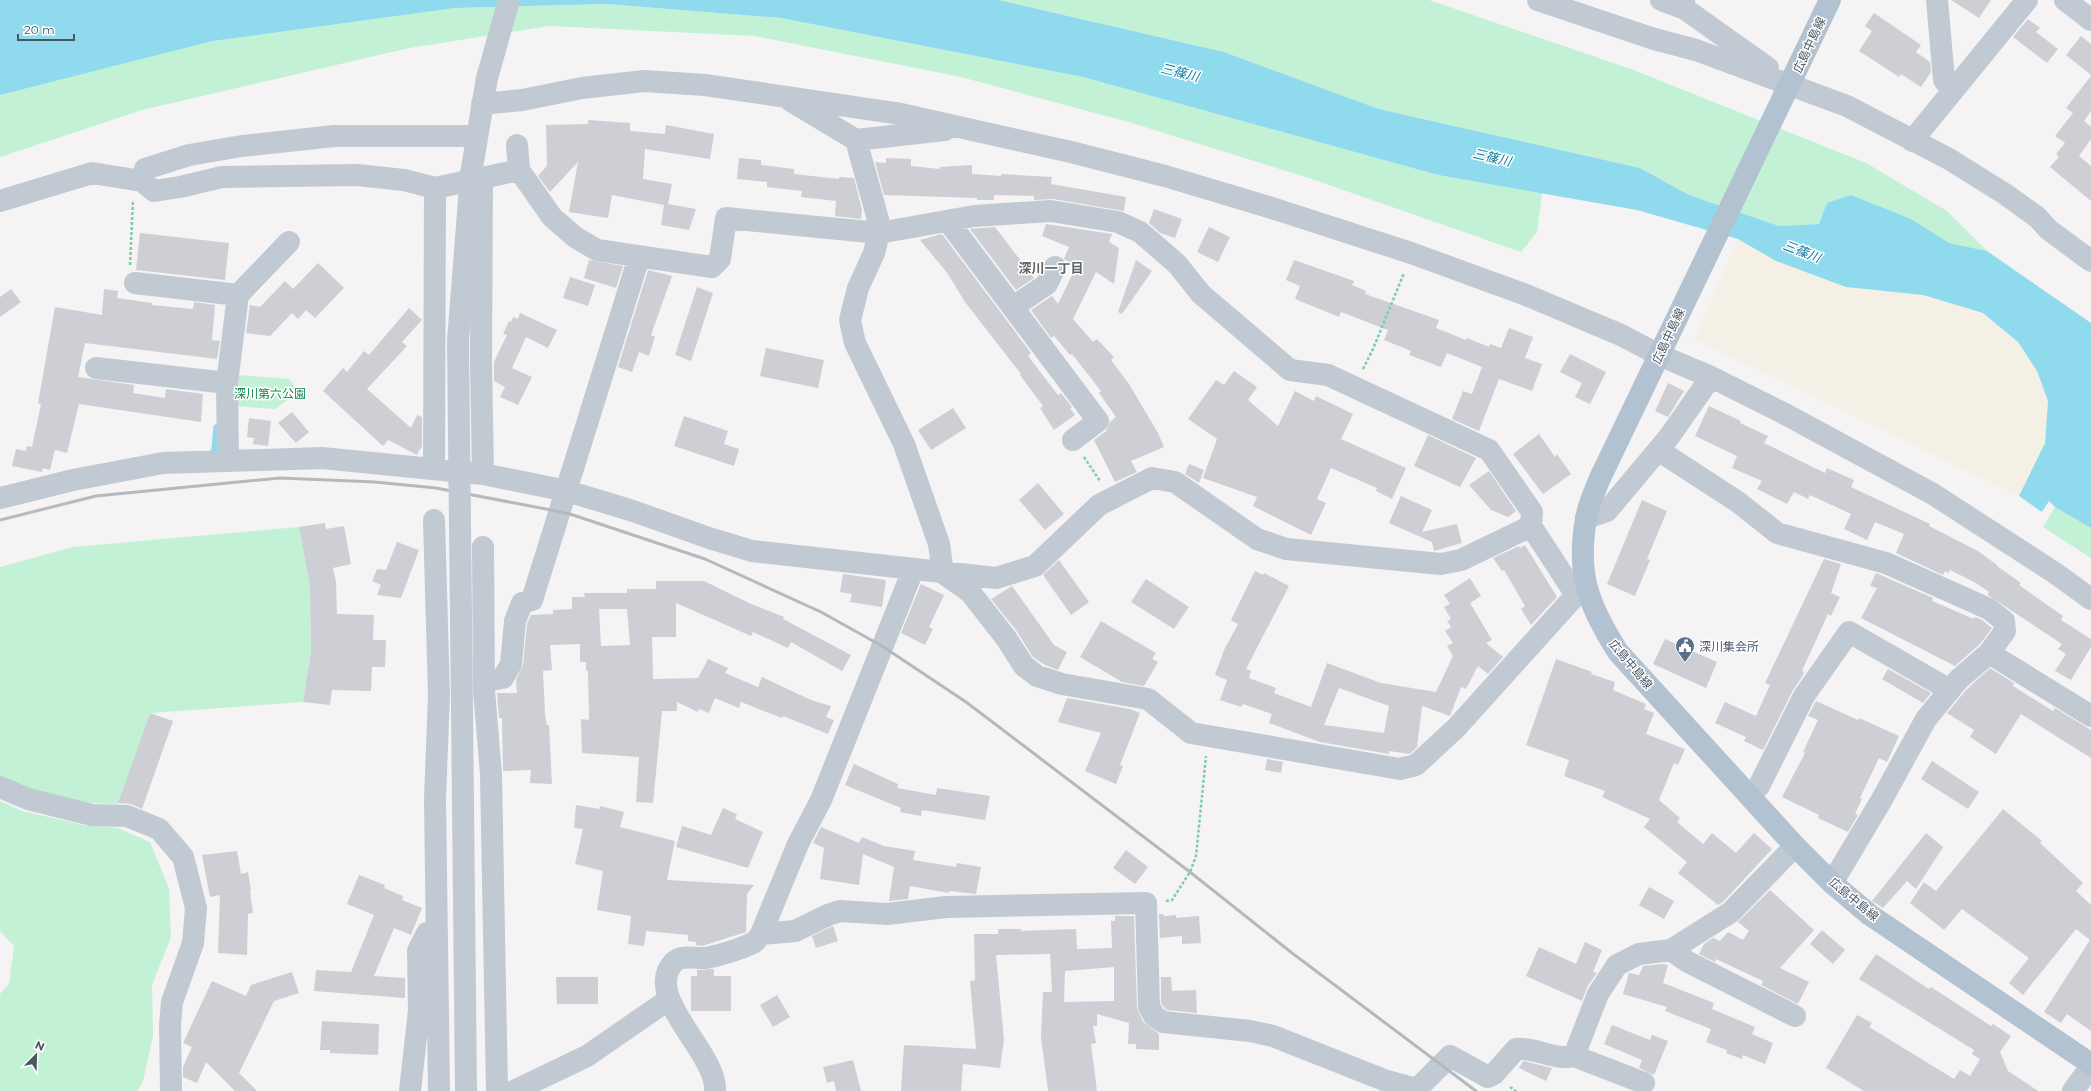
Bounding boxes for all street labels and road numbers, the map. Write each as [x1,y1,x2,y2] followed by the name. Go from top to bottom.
[1790,15,1828,75] street label: 広島中島線
[1649,306,1687,366] street label: 広島中島線
[1606,636,1656,692] street label: 広島中島線
[1826,874,1882,924] street label: 広島中島線

